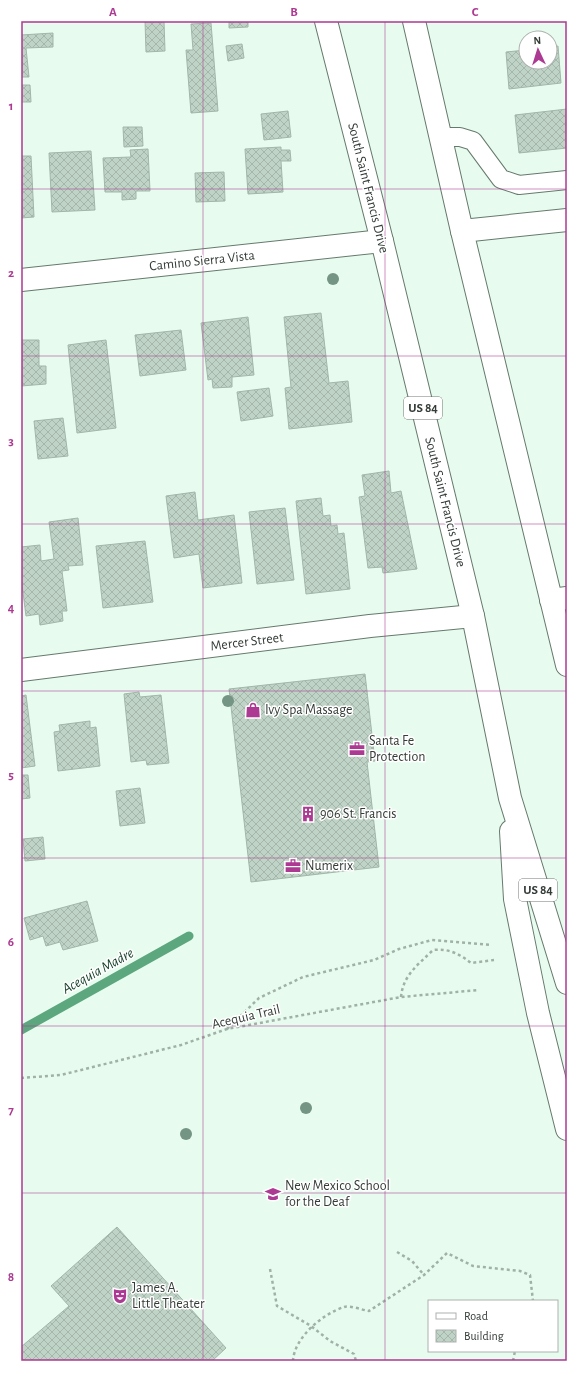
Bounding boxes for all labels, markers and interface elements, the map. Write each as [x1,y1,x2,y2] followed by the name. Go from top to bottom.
[109,6,117,19] text: A
[290,6,298,19] text: B
[472,6,479,19] text: C
[518,30,558,70] north arrow
[533,35,542,46] text: N
[9,100,13,113] text: 1
[345,122,391,254] street label: South Saint Francis Drive
[148,248,256,274] street label: Camino Sierra Vista
[8,267,14,280] text: 2
[404,397,442,419] road number: US 84
[8,435,14,448] text: 3
[422,436,468,568] street label: South Saint Francis Drive
[8,602,15,615] text: 4
[210,631,285,653] street label: Mercer Street
[244,701,262,719] shop icon: Ivy Spa Massage
[265,703,353,717] place label: Ivy Spa Massage
[369,734,425,764] place label: Santa Fe Protection
[348,740,366,758] office icon: Santa Fe Protection
[8,769,14,782] text: 5
[299,805,317,823] building icon: 906 St. Francis
[320,807,396,821] place label: 906 St. Francis
[284,857,302,875] office icon: Numerix
[305,859,353,873] place label: Numerix
[519,879,557,901] road number: US 84
[8,936,14,949] text: 6
[59,945,137,997] water label: Acequia Madre
[210,1002,282,1032] street label: Acequia Trail
[8,1104,14,1117] text: 7
[285,1179,390,1209] place label: New Mexico School for the Deaf
[264,1185,282,1203] school or university icon: New Mexico School for the Deaf
[8,1271,14,1284] text: 8
[132,1281,205,1311] place label: James A. Little Theater
[111,1287,129,1305] theatre icon: James A. Little Theater
[428,1300,558,1352] legend
[464,1310,488,1322] text: Road
[464,1330,504,1342] text: Building

